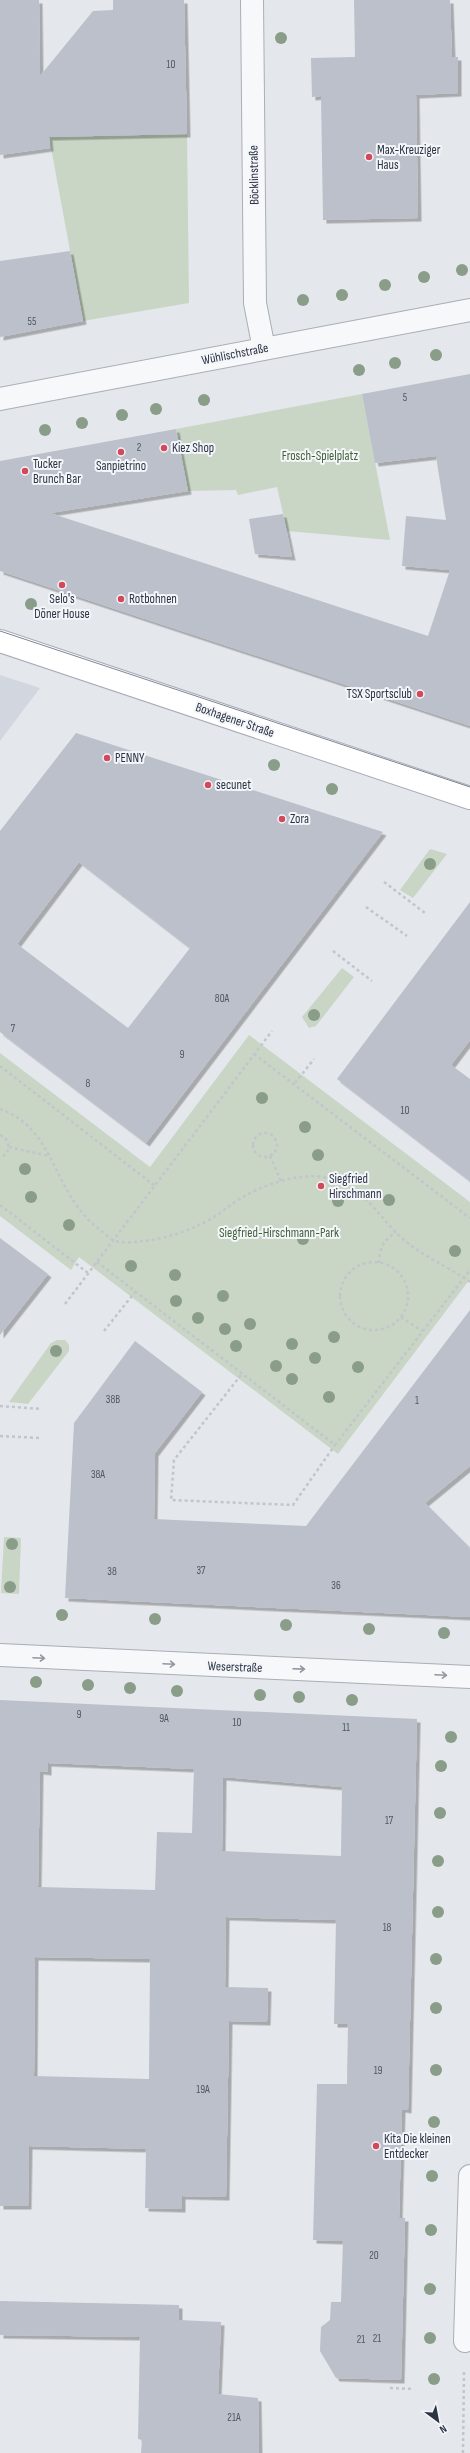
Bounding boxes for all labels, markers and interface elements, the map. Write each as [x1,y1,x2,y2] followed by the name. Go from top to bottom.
[167,58,175,71] house number: 10
[377,142,441,173] place label: Max-Kreuziger Haus
[245,145,263,205] street label: Böcklinstraße
[364,152,374,162] marker: Max-Kreuziger Haus
[28,315,36,328] house number: 55
[200,340,270,368] street label: Wühlischstraße
[403,391,407,404] house number: 5
[172,440,214,456] place label: Kiez Shop
[137,441,142,454] house number: 2
[159,443,169,453] marker: Kiez Shop
[116,447,126,457] marker: Sanpietrino
[282,448,359,464] park label: Frosch-Spielplatz
[33,456,81,487] place label: Tucker Brunch Bar
[96,458,146,474] place label: Sanpietrino
[20,466,30,476] marker: Tucker Brunch Bar
[57,580,67,590] marker: Selo's Döner House
[34,591,90,622] place label: Selo's Döner House
[129,591,177,607] place label: Rotbohnen
[116,594,126,604] marker: Rotbohnen
[347,686,412,702] place label: TSX Sportsclub
[415,689,425,699] marker: TSX Sportsclub
[194,699,276,741] street label: Boxhagener Straße
[115,750,145,766] place label: PENNY
[102,753,112,763] marker: PENNY
[216,777,251,793] place label: secunet
[203,780,213,790] marker: secunet
[290,811,309,827] place label: Zora
[277,814,287,824] marker: Zora
[215,992,229,1005] house number: 80A
[11,1022,16,1035] house number: 7
[180,1048,185,1061] house number: 9
[86,1077,91,1090] house number: 8
[401,1104,409,1117] house number: 10
[329,1171,381,1202] place label: Siegfried Hirschmann
[316,1181,326,1191] marker: Siegfried Hirschmann
[219,1225,339,1241] park label: Siegfried-Hirschmann-Park
[106,1393,120,1406] house number: 38B
[415,1394,419,1407] house number: 1
[91,1468,105,1481] house number: 38A
[196,1564,206,1577] house number: 37
[107,1565,117,1578] house number: 38
[331,1579,341,1592] house number: 36
[32,1654,45,1661] one-way arrow
[207,1658,263,1676] street label: Weserstraße
[162,1660,175,1667] one-way arrow
[292,1666,305,1673] one-way arrow
[434,1671,447,1679] one-way arrow
[77,1708,82,1721] house number: 9
[159,1712,169,1725] house number: 9A
[233,1716,241,1729] house number: 10
[342,1721,350,1734] house number: 11
[385,1814,394,1827] house number: 17
[383,1921,392,1934] house number: 18
[374,2064,382,2077] house number: 19
[196,2083,210,2096] house number: 19A
[384,2131,451,2162] place label: Kita Die kleinen Entdecker
[371,2141,381,2151] marker: Kita Die kleinen Entdecker
[369,2249,379,2262] house number: 20
[373,2332,381,2345] house number: 21
[357,2333,365,2346] house number: 21
[418,2401,458,2441] north arrow
[227,2411,241,2424] house number: 21A
[437,2422,449,2436] text: N

